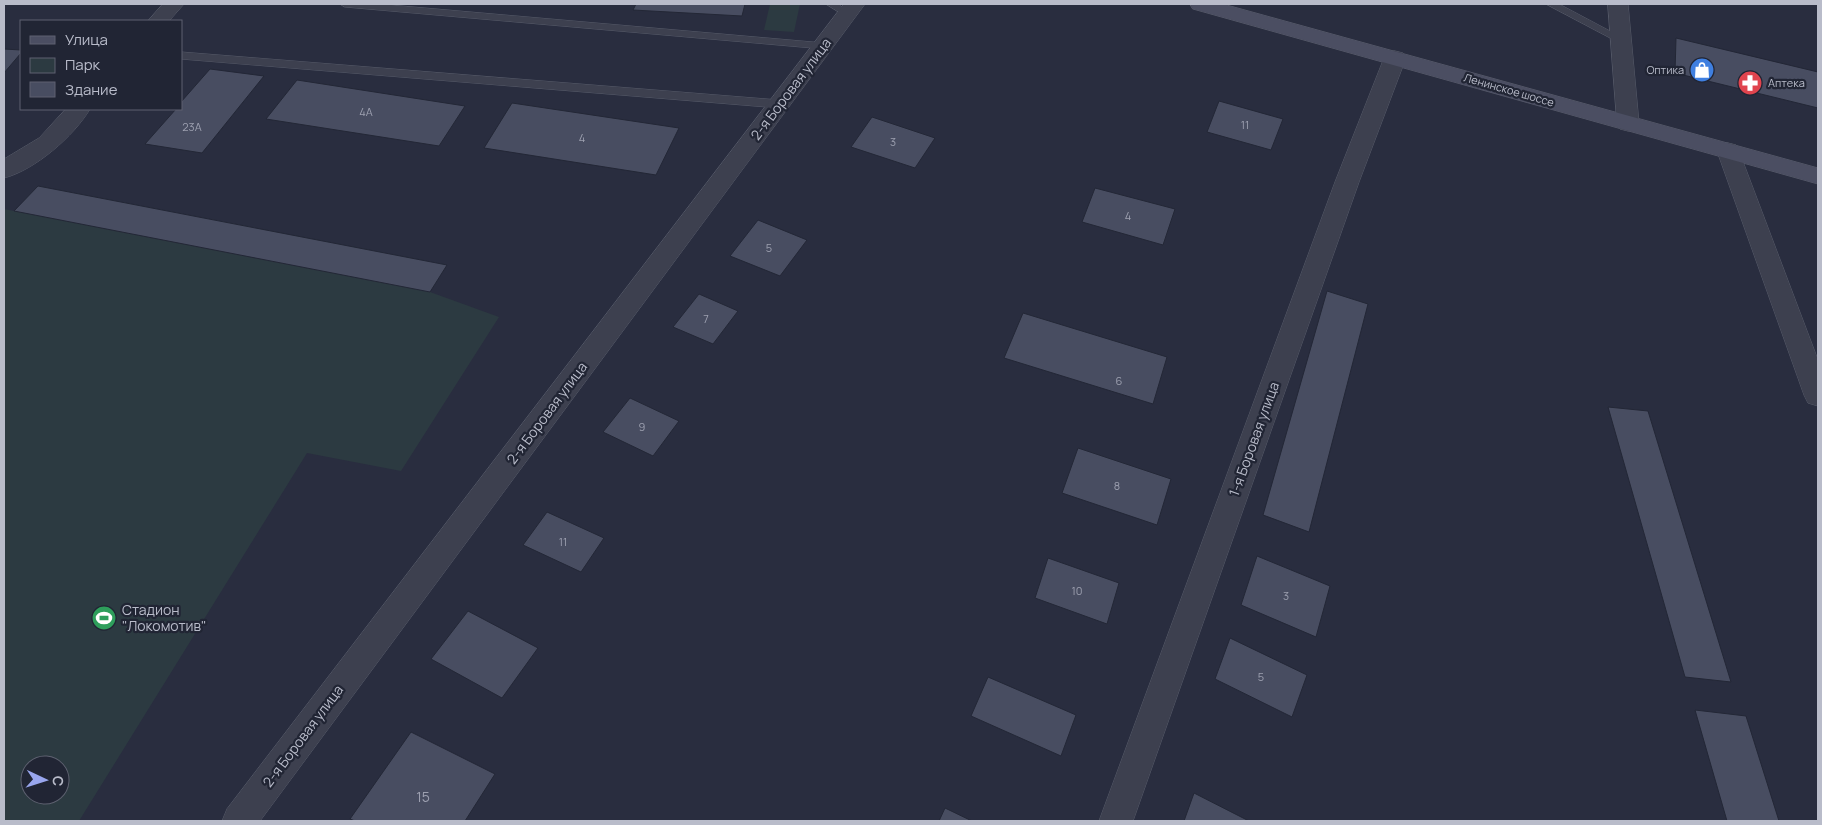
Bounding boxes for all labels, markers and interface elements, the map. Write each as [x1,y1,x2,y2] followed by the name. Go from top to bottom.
[20,20,182,110] legend
[65,29,108,50] text: Улица
[746,34,835,144] street label: 2-я Боровая улица
[65,54,101,75] text: Парк
[1689,57,1715,83] shop icon: Оптика
[1646,62,1684,77] place label: Оптика
[1462,69,1557,110] street label: Ленинское шоссе
[1737,70,1763,96] pharmacy icon: Аптека
[1768,75,1805,90] place label: Аптека
[65,79,118,100] text: Здание
[359,104,373,119] house number: 4А
[1241,117,1249,132] house number: 11
[182,119,202,134] house number: 23А
[579,130,585,145] house number: 4
[890,134,896,149] house number: 3
[1125,208,1131,223] house number: 4
[766,240,772,255] house number: 5
[703,311,709,326] house number: 7
[502,358,591,468] street label: 2-я Боровая улица
[1116,373,1123,388] house number: 6
[1224,379,1283,499] street label: 1-я Боровая улица
[639,419,646,434] house number: 9
[1114,478,1120,493] house number: 8
[559,534,567,549] house number: 11
[1071,583,1083,598] house number: 10
[1283,588,1289,603] house number: 3
[122,600,206,635] place label: Стадион "Локомотив"
[91,605,117,631] sports icon: Стадион "Локомотив"
[1258,669,1264,684] house number: 5
[258,681,347,791] street label: 2-я Боровая улица
[20,755,70,805] north arrow
[49,775,68,787] text: С
[416,787,430,806] house number: 15

